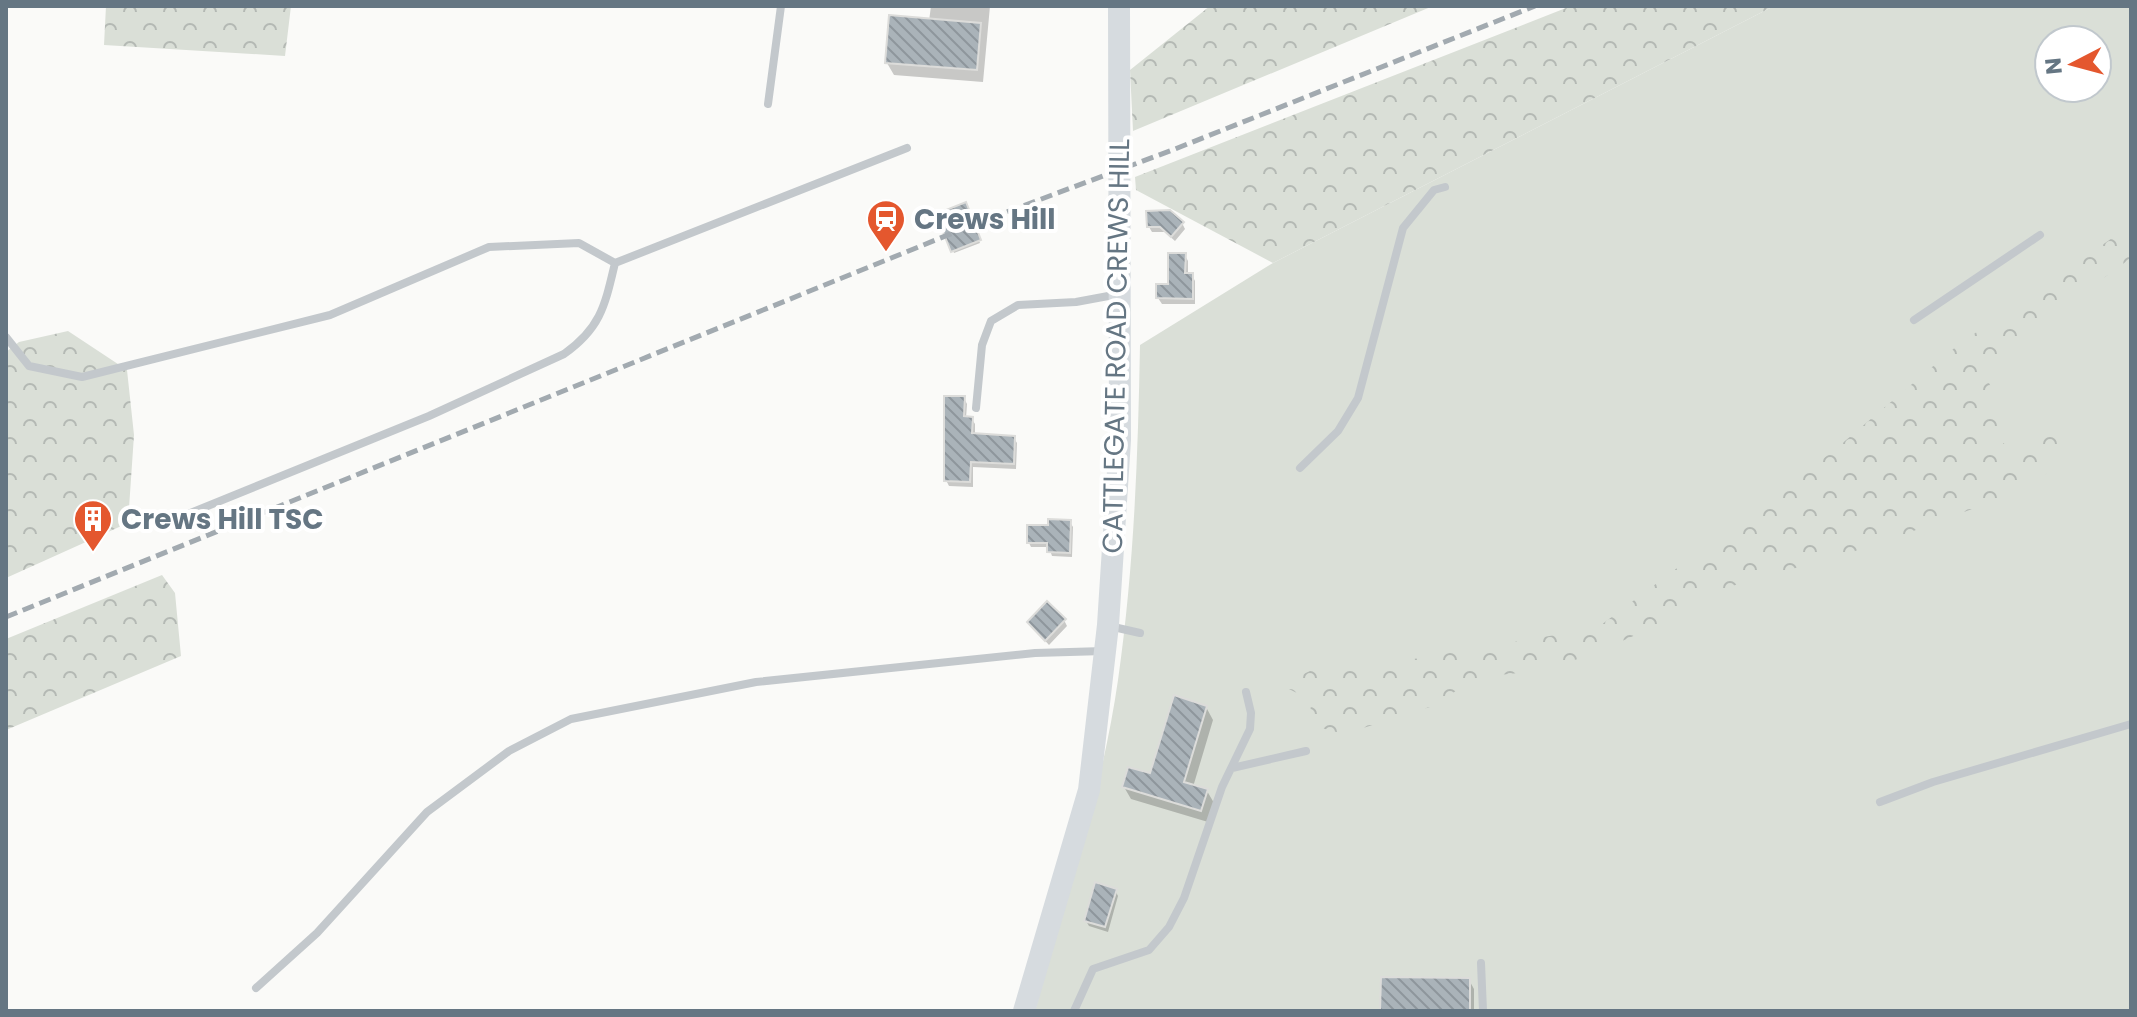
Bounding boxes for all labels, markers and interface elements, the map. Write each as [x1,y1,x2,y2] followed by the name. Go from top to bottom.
[2033,24,2113,104] north arrow
[2037,56,2070,76] text: N
[1093,138,1139,554] street label: CATTLEGATE ROAD CREWS HILL
[865,198,907,253] station icon: Crews Hill
[914,200,1056,239] place label: Crews Hill
[72,498,114,553] building icon: Crews Hill TSC
[121,500,324,539] place label: Crews Hill TSC

